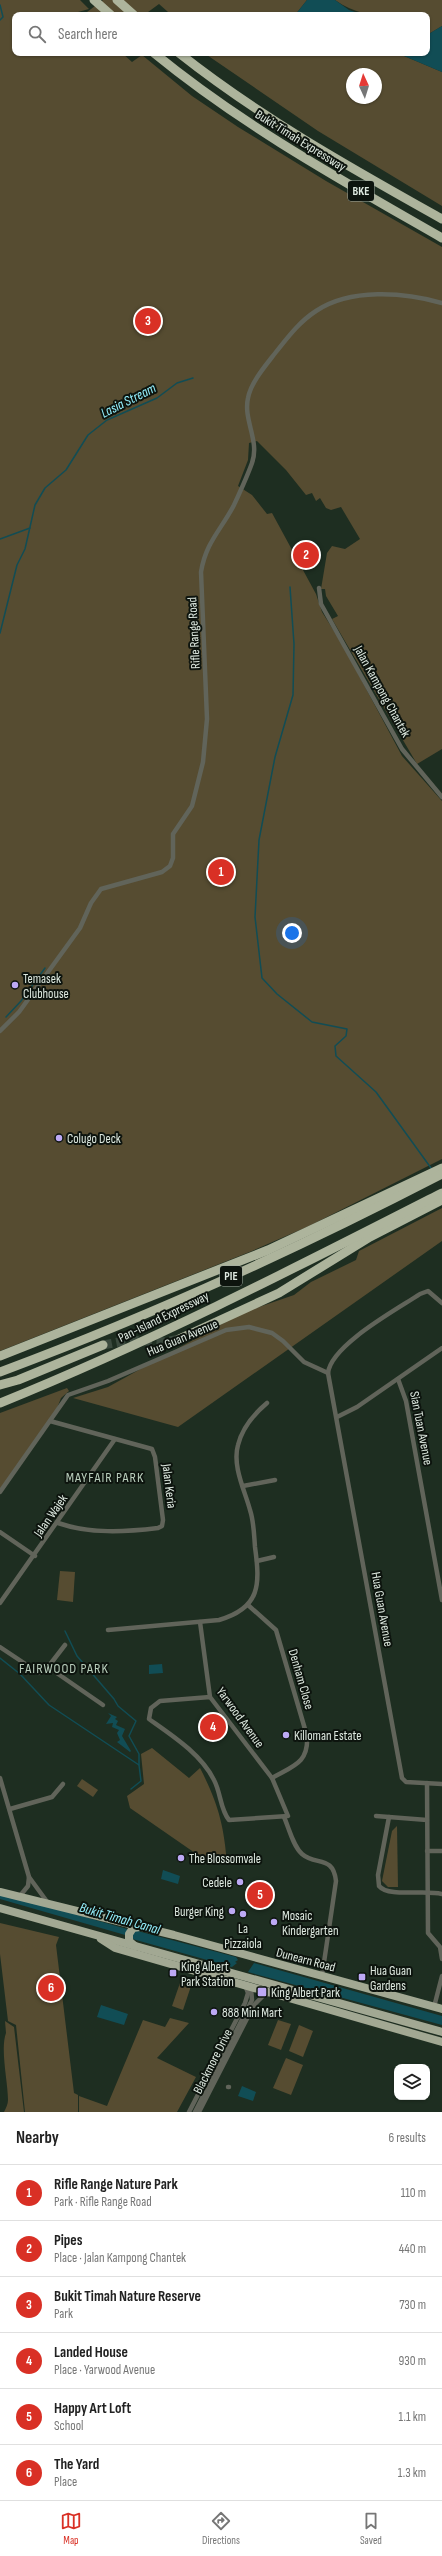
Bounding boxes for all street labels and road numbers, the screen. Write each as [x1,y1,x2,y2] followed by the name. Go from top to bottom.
[252,107,349,175] street label: Bukit Timah Expressway
[348,181,374,201] road number: BKE
[184,597,204,669] street label: Rifle Range Road
[350,642,414,740] street label: Jalan Kampong Chantek
[220,1266,242,1286] road number: PIE
[115,1288,211,1346] street label: Pan-Island Expressway
[145,1316,220,1360] street label: Hua Guan Avenue
[406,1390,436,1466] street label: Sian Tuan Avenue
[158,1462,180,1509] street label: Jalan Keria
[30,1491,71,1541] street label: Jalan Wajek
[368,1571,396,1648] street label: Hua Guan Avenue
[285,1647,317,1711] street label: Denham Close
[213,1684,268,1751] street label: Yarwood Avenue
[274,1944,337,1976] street label: Dunearn Road
[190,2026,236,2097] street label: Blackmore Drive

